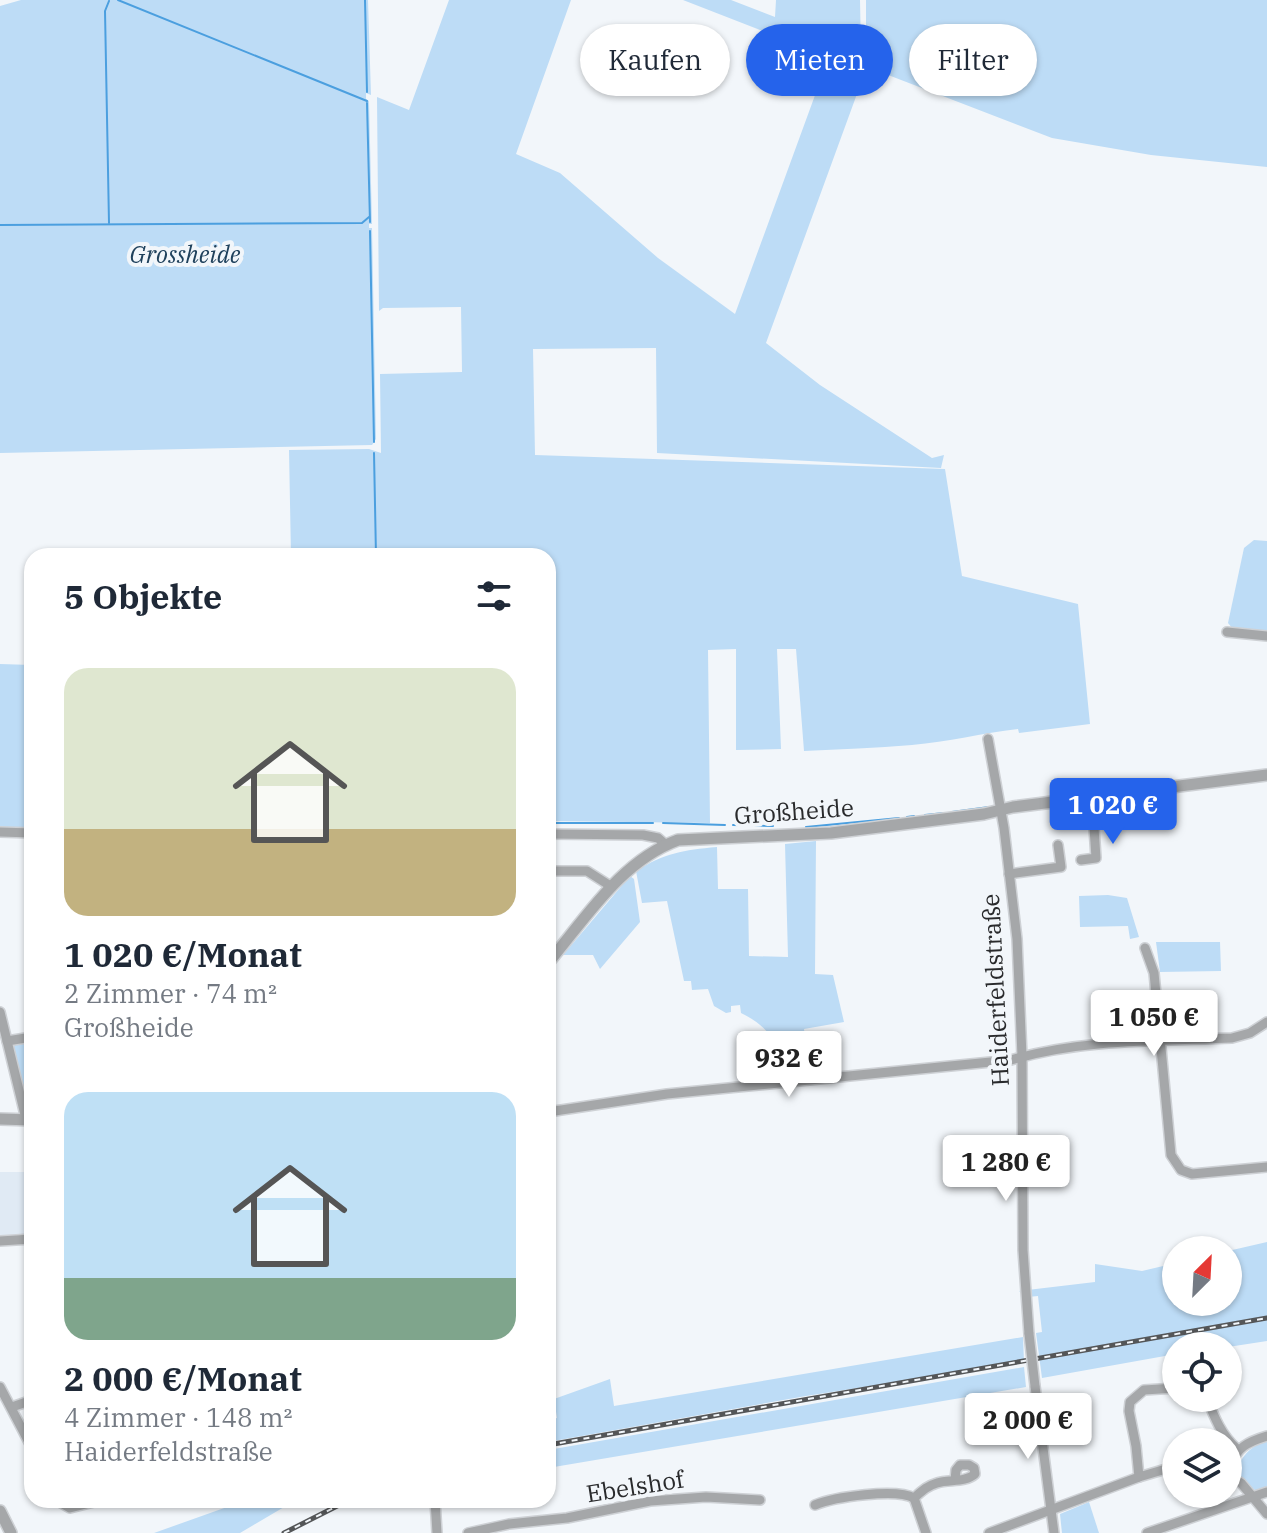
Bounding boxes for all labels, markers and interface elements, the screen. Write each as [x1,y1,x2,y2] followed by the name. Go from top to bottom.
[580,24,730,96] chip: Kaufen
[746,24,893,96] chip: Mieten
[909,24,1037,96] chip: Filter
[130,238,241,270] park label: Grossheide
[64,574,222,618] text: 5 Objekte
[472,574,516,618] icon: filters
[218,720,362,864] icon: home
[1039,778,1187,846] pin: 1 020 €
[1068,787,1158,821] text: 1 020 €
[733,791,855,831] street label: Großheide
[974,893,1016,1087] street label: Haiderfeldstraße
[64,932,302,976] text: 1 020 €/Monat
[64,976,277,1010] text: 2 Zimmer · 74 m²
[1080,990,1228,1058] pin: 1 050 €
[1109,999,1199,1033] text: 1 050 €
[64,1010,194,1044] text: Großheide
[733,1031,845,1099] pin: 932 €
[755,1040,823,1074] text: 932 €
[932,1135,1080,1203] pin: 1 280 €
[218,1144,362,1288] icon: home
[961,1144,1051,1178] text: 1 280 €
[1162,1236,1242,1316] north arrow
[1162,1236,1242,1508] map controls
[1162,1332,1242,1412] button: locate
[64,1356,302,1400] text: 2 000 €/Monat
[954,1393,1102,1461] pin: 2 000 €
[64,1400,293,1434] text: 4 Zimmer · 148 m²
[983,1402,1073,1436] text: 2 000 €
[1162,1428,1242,1508] button: layers
[64,1434,273,1468] text: Haiderfeldstraße
[584,1462,688,1510] street label: Ebelshof

